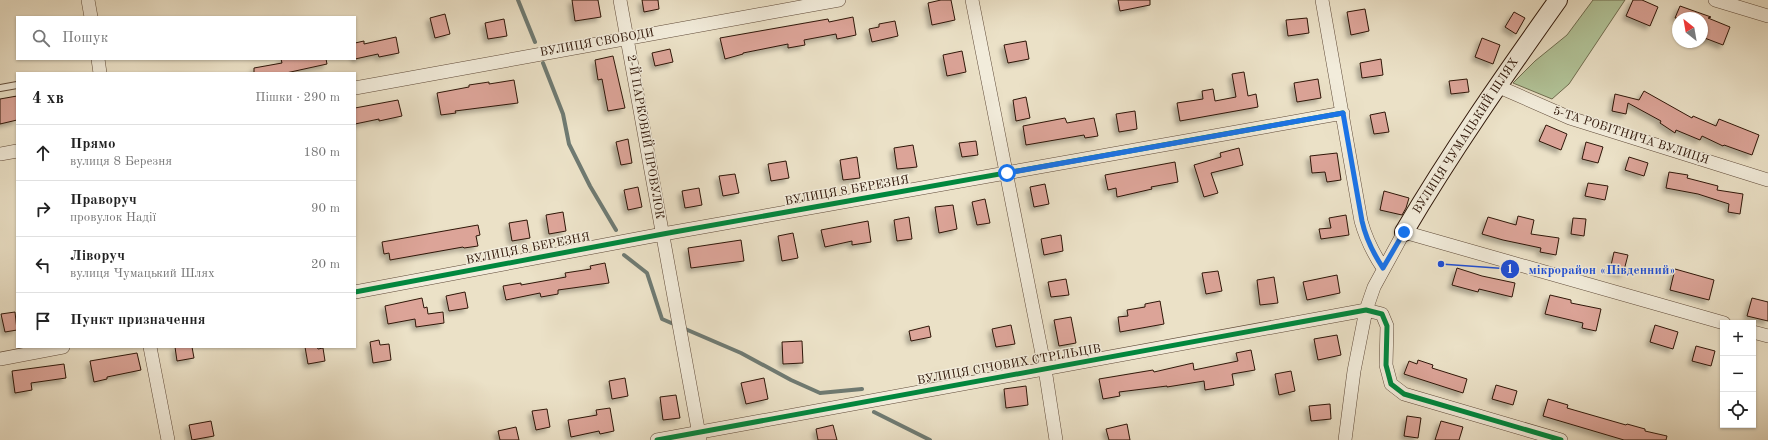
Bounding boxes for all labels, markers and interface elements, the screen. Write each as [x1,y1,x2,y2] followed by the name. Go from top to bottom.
[1672,12,1708,48] north arrow
[16,16,356,60] search box
[30,27,52,49] icon: search
[539,27,655,59] street label: ВУЛИЦЯ СВОБОДИ
[62,31,108,46] text: Пошук
[625,53,668,220] street label: 2-Й ПАРКОВИЙ ПРОВУЛОК
[1409,54,1521,216] street label: ВУЛИЦЯ ЧУМАЦЬКИЙ ШЛЯХ
[32,90,64,107] text: 4 хв
[255,91,340,104] text: Пішки · 290 m
[1552,104,1711,167] street label: 5-ТА РОБІТНИЧА ВУЛИЦЯ
[70,137,116,152] text: Прямо
[32,142,54,164] icon: ahead
[303,146,340,159] text: 180 m
[70,155,172,168] text: вулиця 8 Березня
[998,164,1016,182] route start
[784,174,910,208] street label: ВУЛИЦЯ 8 БЕРЕЗНЯ
[70,193,137,208] text: Праворуч
[32,198,54,220] icon: right
[311,202,340,215] text: 90 m
[70,211,156,224] text: провулок Надії
[1395,223,1413,241] route end
[465,231,591,267] street label: ВУЛИЦЯ 8 БЕРЕЗНЯ
[70,249,125,264] text: Ліворуч
[32,254,54,276] icon: left
[1500,257,1684,282] callout: мікрорайон «Південний»
[311,258,340,271] text: 20 m
[1507,264,1513,276] text: 1
[1528,264,1676,277] text: мікрорайон «Південний»
[70,267,215,280] text: вулиця Чумацький Шлях
[32,310,54,332] icon: arrive
[70,313,206,328] text: Пункт призначення
[1720,320,1756,428] map controls
[1720,320,1756,356] button: +
[916,343,1102,387] street label: ВУЛИЦЯ СІЧОВИХ СТРІЛЬЦІВ
[1720,356,1756,392] button: −
[1720,392,1756,428] button: locate

